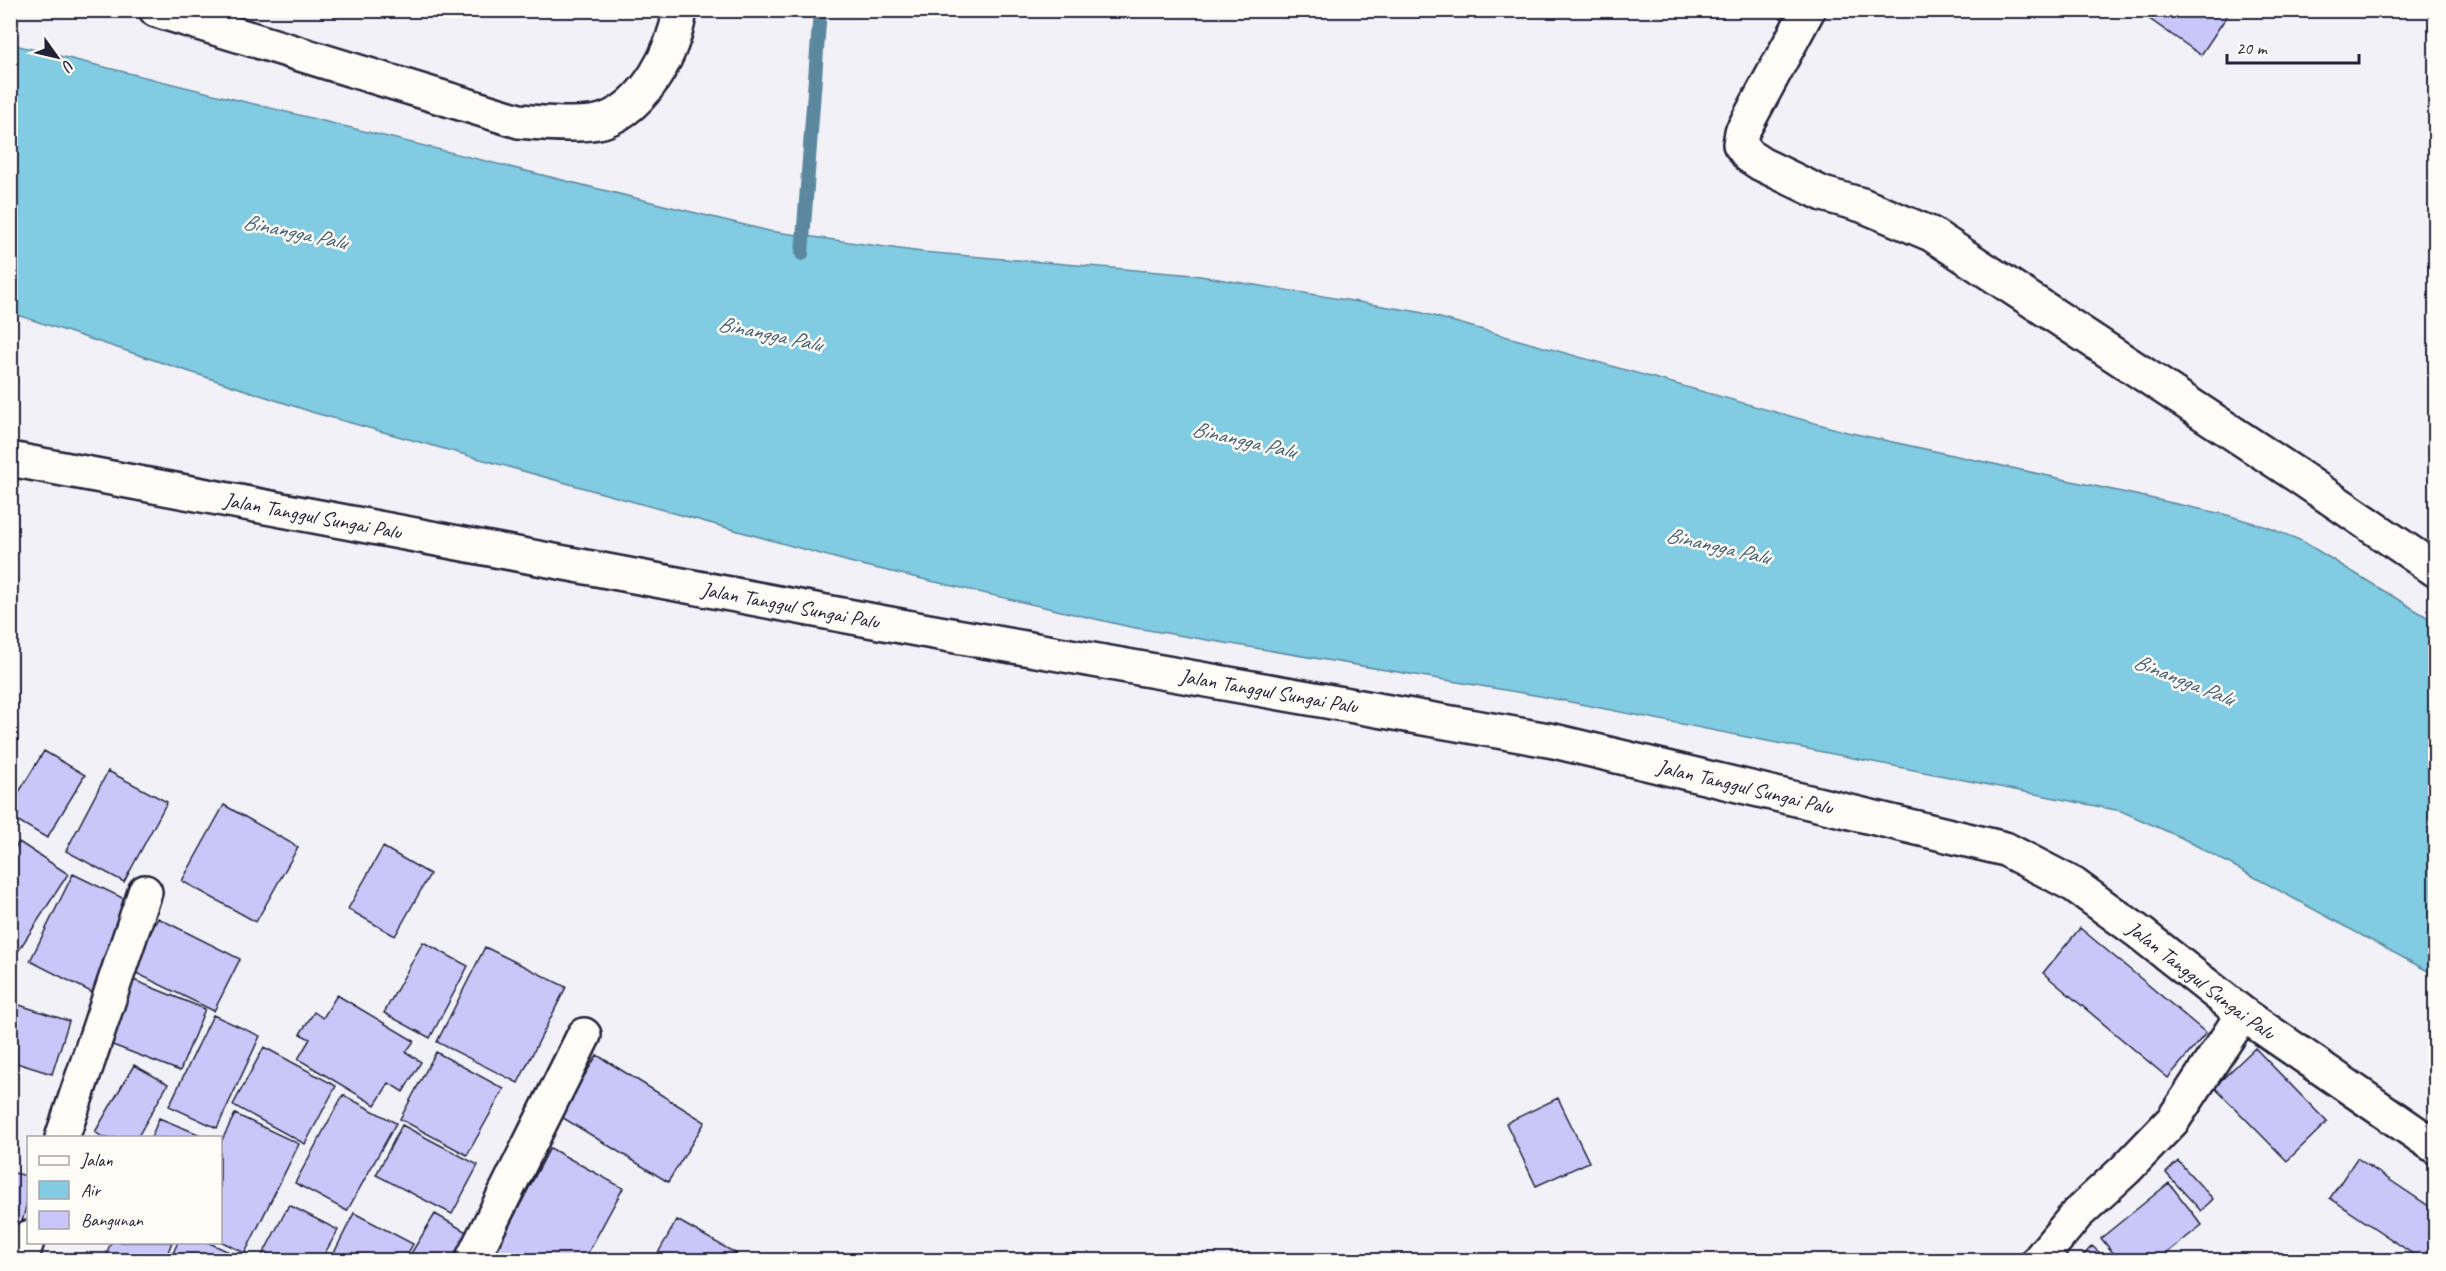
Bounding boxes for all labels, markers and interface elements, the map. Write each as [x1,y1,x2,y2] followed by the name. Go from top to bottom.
[27,27,87,87] north arrow
[2227,27,2359,65] scale bar
[2236,37,2269,59] text: 20 m
[56,56,79,76] text: U
[240,207,353,257] water label: Binangga Palu
[715,309,828,359] water label: Binangga Palu
[1189,415,1302,466] water label: Binangga Palu
[221,486,405,545] street label: Jalan Tanggul Sungai Palu
[1663,521,1776,572] water label: Binangga Palu
[699,576,882,635] street label: Jalan Tanggul Sungai Palu
[2130,647,2241,714] water label: Binangga Palu
[1177,662,1361,719] street label: Jalan Tanggul Sungai Palu
[1654,753,1837,821] street label: Jalan Tanggul Sungai Palu
[2121,914,2281,1046] street label: Jalan Tanggul Sungai Palu
[27,1136,222,1244] legend
[80,1149,113,1171] text: Jalan
[81,1179,102,1201] text: Air
[81,1209,144,1231] text: Bangunan

